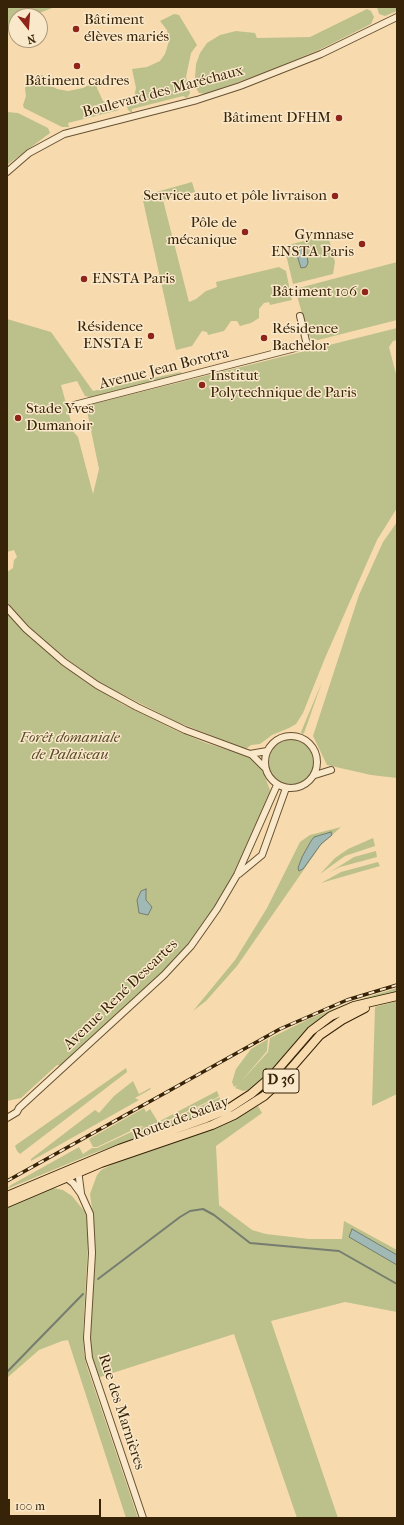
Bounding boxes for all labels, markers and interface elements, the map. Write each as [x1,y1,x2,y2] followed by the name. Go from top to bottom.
[8,8,48,48] north arrow
[84,11,169,46] place label: Bâtiment élèves mariés
[71,24,81,34] marker: Bâtiment élèves mariés
[25,32,37,46] text: N
[72,61,82,71] marker: Bâtiment cadres
[81,62,245,122] street label: Boulevard des Maréchaux
[25,72,129,90] place label: Bâtiment cadres
[223,109,331,127] place label: Bâtiment DFHM
[334,113,344,123] marker: Bâtiment DFHM
[143,187,327,205] place label: Service auto et pôle livraison
[330,191,340,201] marker: Service auto et pôle livraison
[167,214,237,249] place label: Pôle de mécanique
[271,226,354,261] place label: Gymnase ENSTA Paris
[240,227,250,237] marker: Pôle de mécanique
[357,239,367,249] marker: Gymnase ENSTA Paris
[92,270,175,288] place label: ENSTA Paris
[79,274,89,284] marker: ENSTA Paris
[272,283,357,301] place label: Bâtiment 106
[360,287,370,297] marker: Bâtiment 106
[77,318,143,353] place label: Résidence ENSTA E
[272,320,338,355] place label: Résidence Bachelor
[146,331,156,341] marker: Résidence ENSTA E
[259,333,269,343] marker: Résidence Bachelor
[97,344,231,394] street label: Avenue Jean Borotra
[210,367,357,402] place label: Institut Polytechnique de Paris
[197,380,207,390] marker: Institut Polytechnique de Paris
[26,400,94,435] place label: Stade Yves Dumanoir
[13,413,23,423] marker: Stade Yves Dumanoir
[20,729,120,764] park label: Forêt domaniale de Palaiseau
[60,936,182,1054] street label: Avenue René Descartes
[263,1069,299,1093] road number: D 36
[130,1093,232,1145] street label: Route de Saclay
[94,1352,148,1472] street label: Rue des Marnières
[10,1491,103,1517] scale bar
[15,1499,45,1513] text: 100 m

